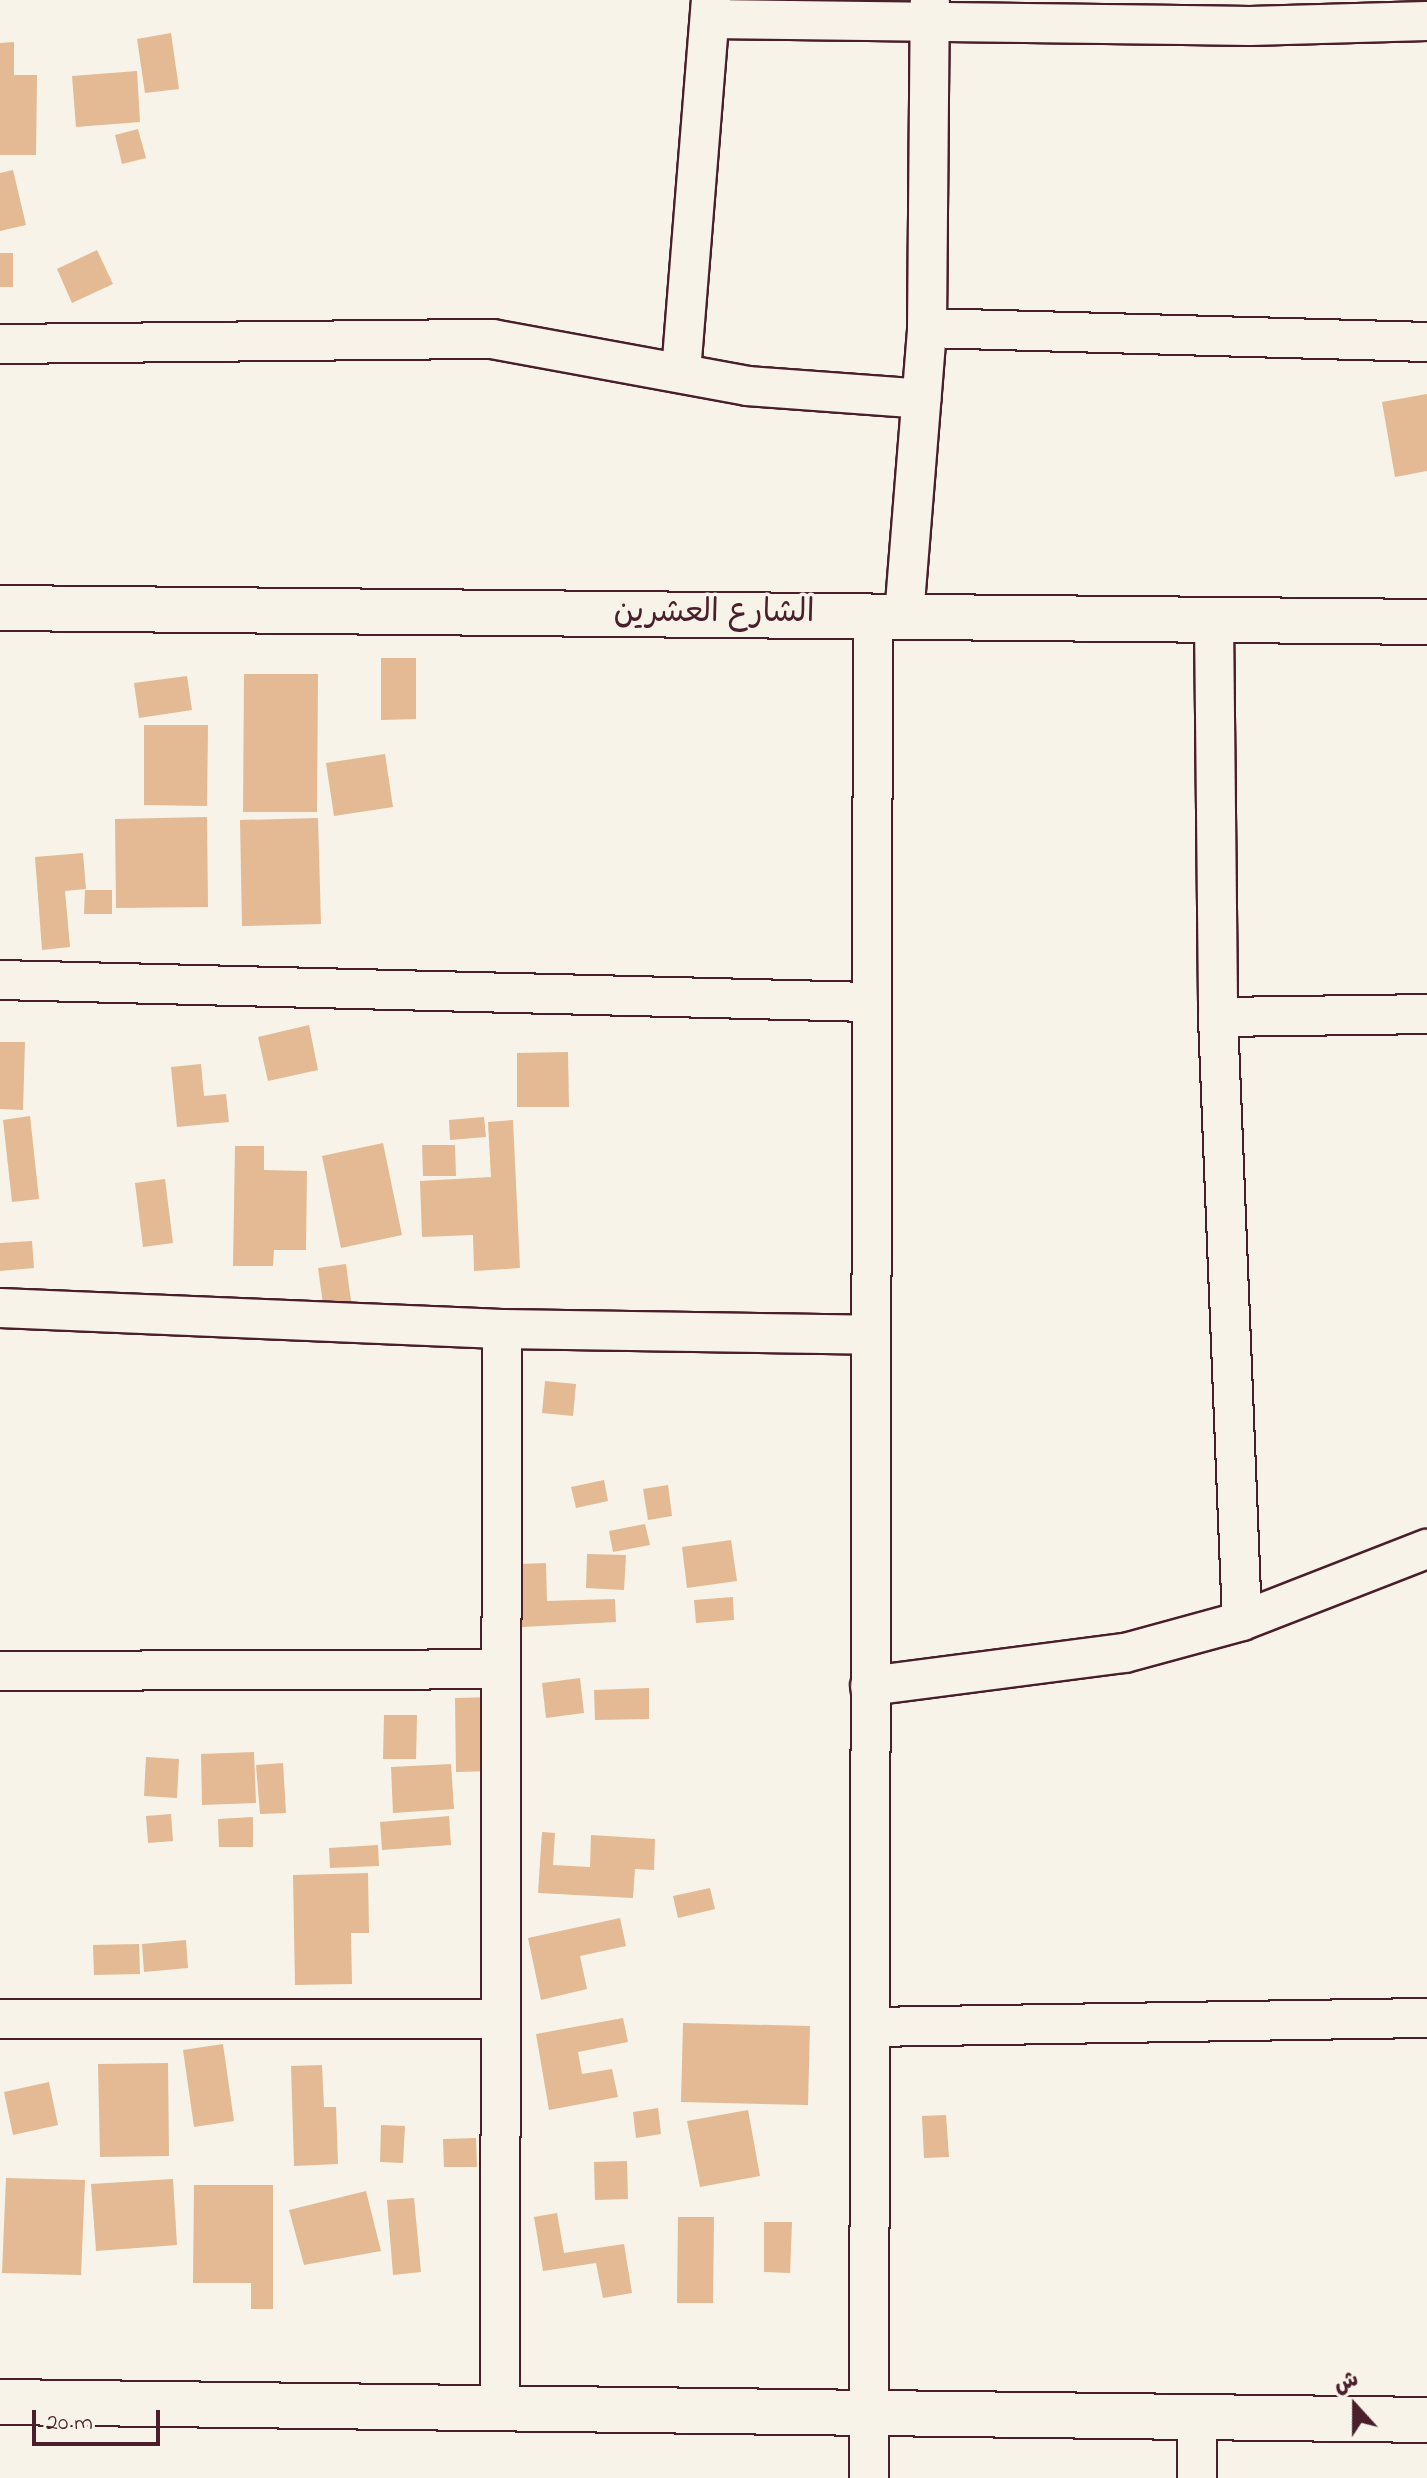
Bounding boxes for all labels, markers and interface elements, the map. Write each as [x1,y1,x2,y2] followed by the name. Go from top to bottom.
[613,595,815,633] street label: الشارع العشرين
[1329,2364,1363,2403] text: ش
[1315,2366,1395,2446] north arrow
[36,2394,164,2444] scale bar
[46,2406,93,2441] text: 20 m

